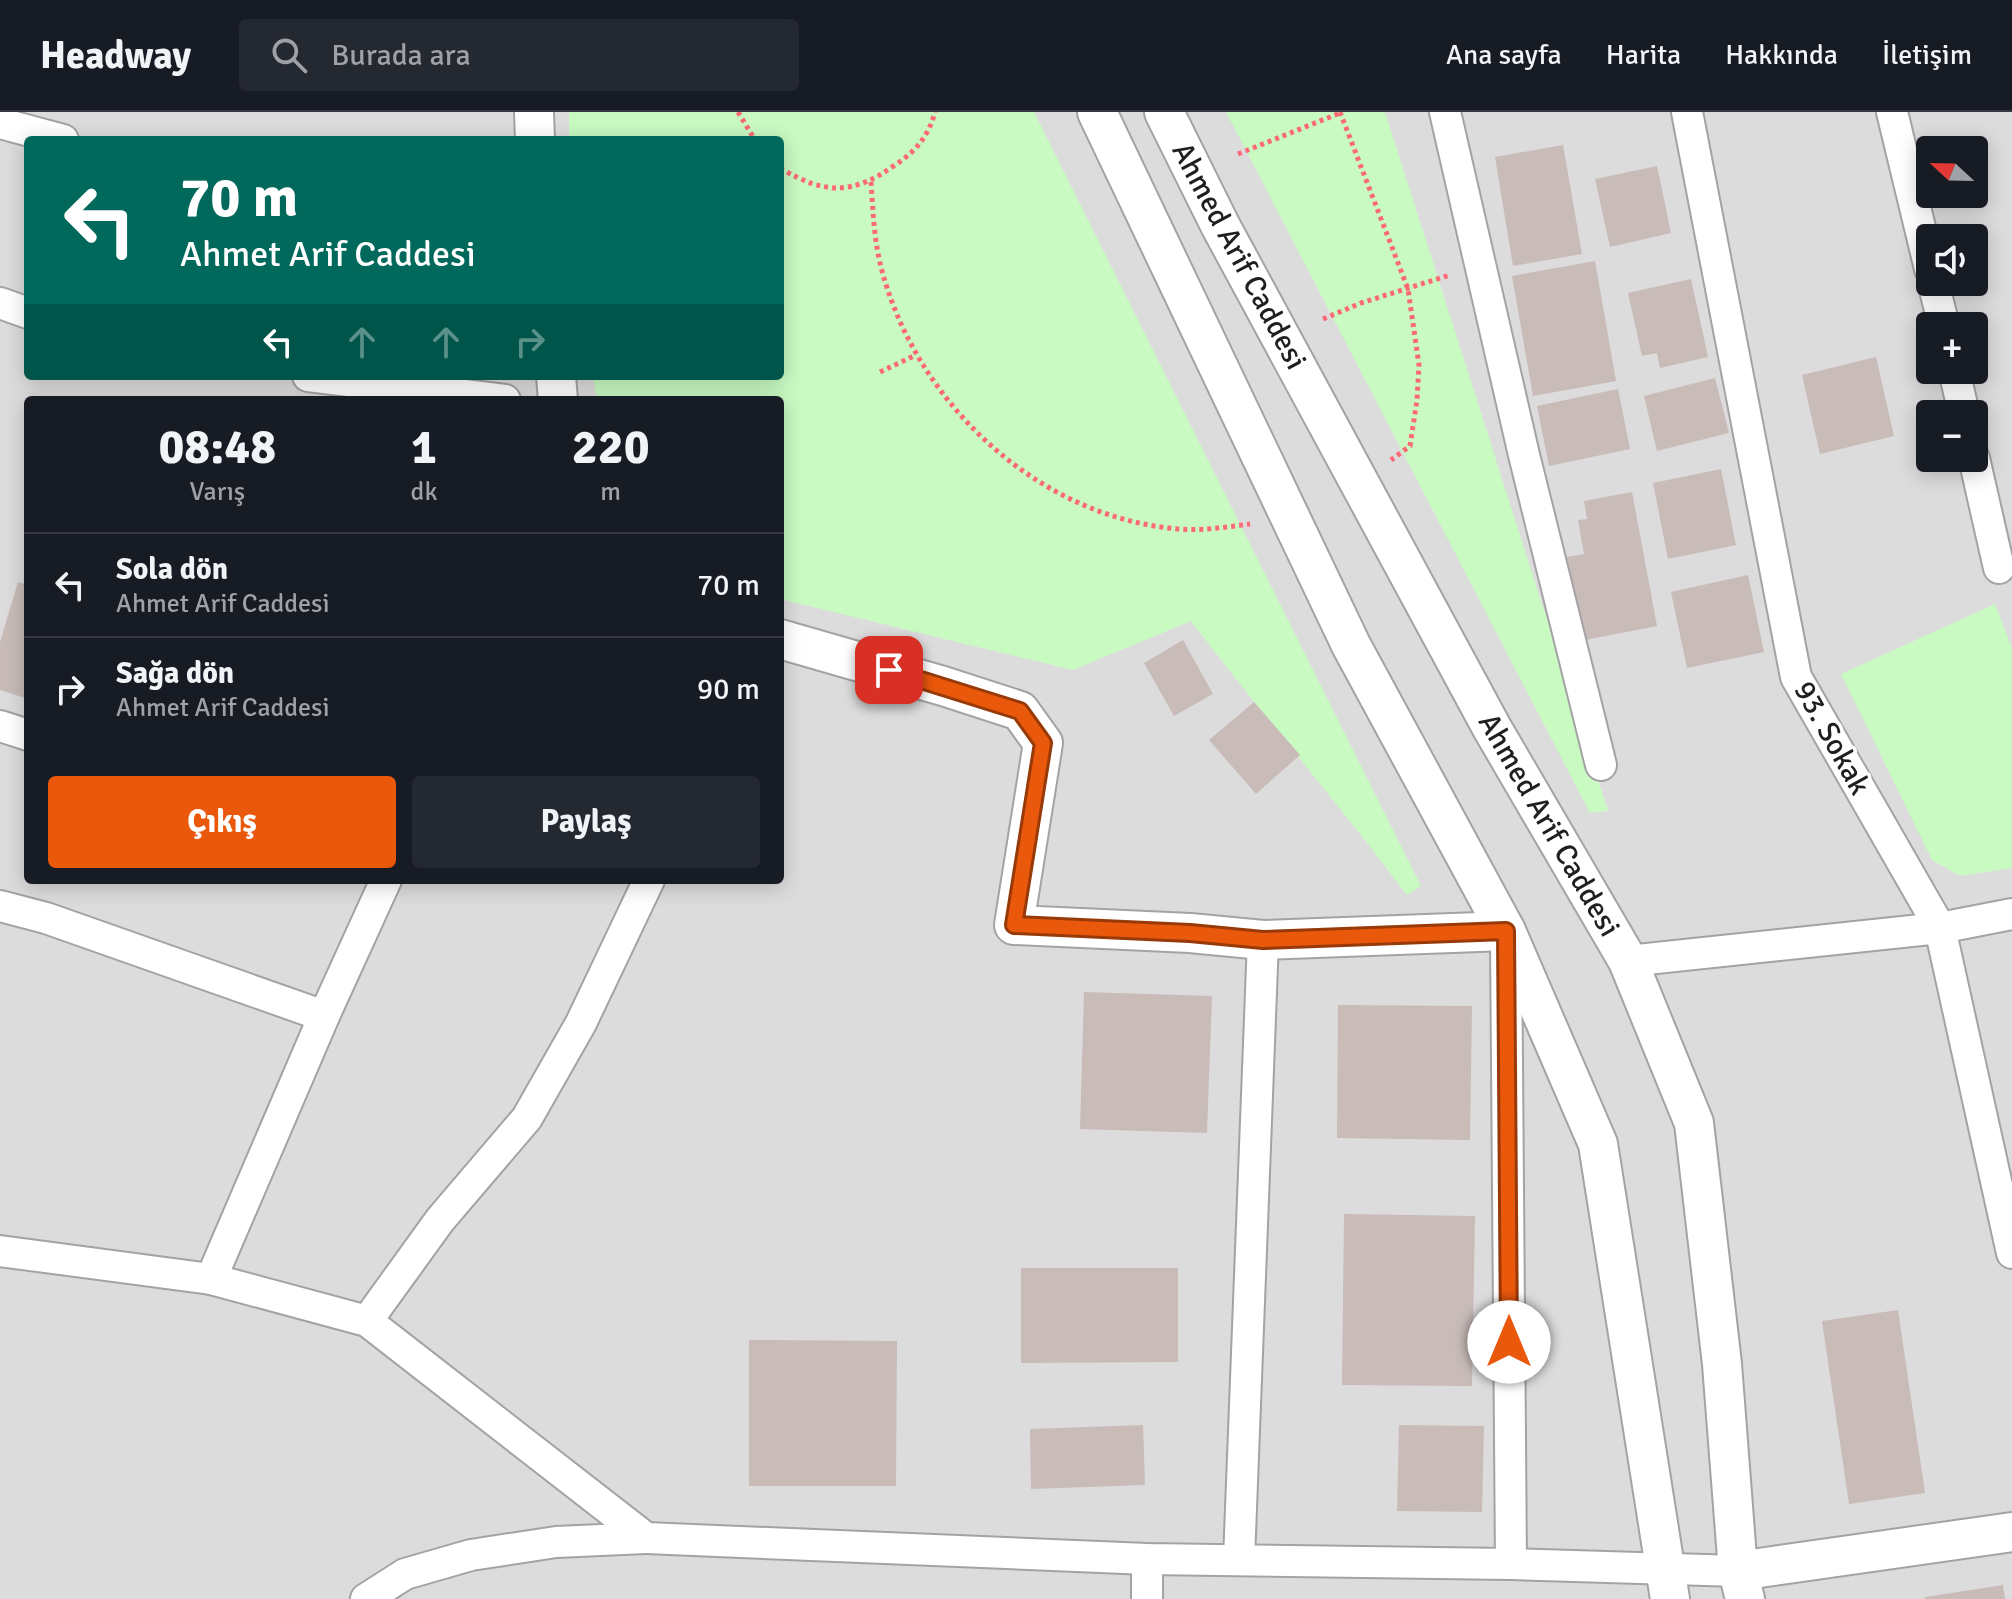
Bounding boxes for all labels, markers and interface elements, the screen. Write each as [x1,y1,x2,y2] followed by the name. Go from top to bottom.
[239,19,799,91] search box
[40,32,191,79] text: Headway
[267,33,311,77] icon: search
[331,37,471,74] text: Burada ara
[1446,38,1562,72] text: Ana sayfa
[1606,38,1681,72] text: Harita
[1725,38,1838,72] text: Hakkında
[1882,38,1972,72] text: İletişim
[1164,136,1314,376] street label: Ahmed Arif Caddesi
[1916,136,1988,208] north arrow
[1916,136,1988,472] map controls
[180,163,298,232] text: 70 m
[48,168,152,272] icon: left
[1916,224,1988,296] button: sound
[180,232,476,277] text: Ahmet Arif Caddesi
[1916,312,1988,384] button: +
[256,320,300,364] icon: left
[340,320,384,364] icon: ahead
[424,320,468,364] icon: ahead
[508,320,552,364] icon: right
[1916,400,1988,472] button: −
[158,418,276,477] text: 08:48
[411,418,437,477] text: 1
[572,418,650,477] text: 220
[190,476,245,508] text: Varış
[411,476,437,508] text: dk
[600,476,621,508] text: m
[116,551,228,588] text: Sola dön
[48,563,92,607] icon: left
[697,567,760,604] text: 70 m
[116,588,330,620] text: Ahmet Arif Caddesi
[855,636,923,704] pin
[867,648,911,692] icon: arrive
[116,655,234,692] text: Sağa dön
[48,667,92,711] icon: right
[697,671,760,708] text: 90 m
[1786,675,1878,801] street label: 93. Sokak
[116,692,330,724] text: Ahmet Arif Caddesi
[1470,707,1628,943] street label: Ahmed Arif Caddesi
[48,776,396,868] button: Çıkış
[412,776,760,868] button: Paylaş
[1467,1300,1551,1384] position arrow

